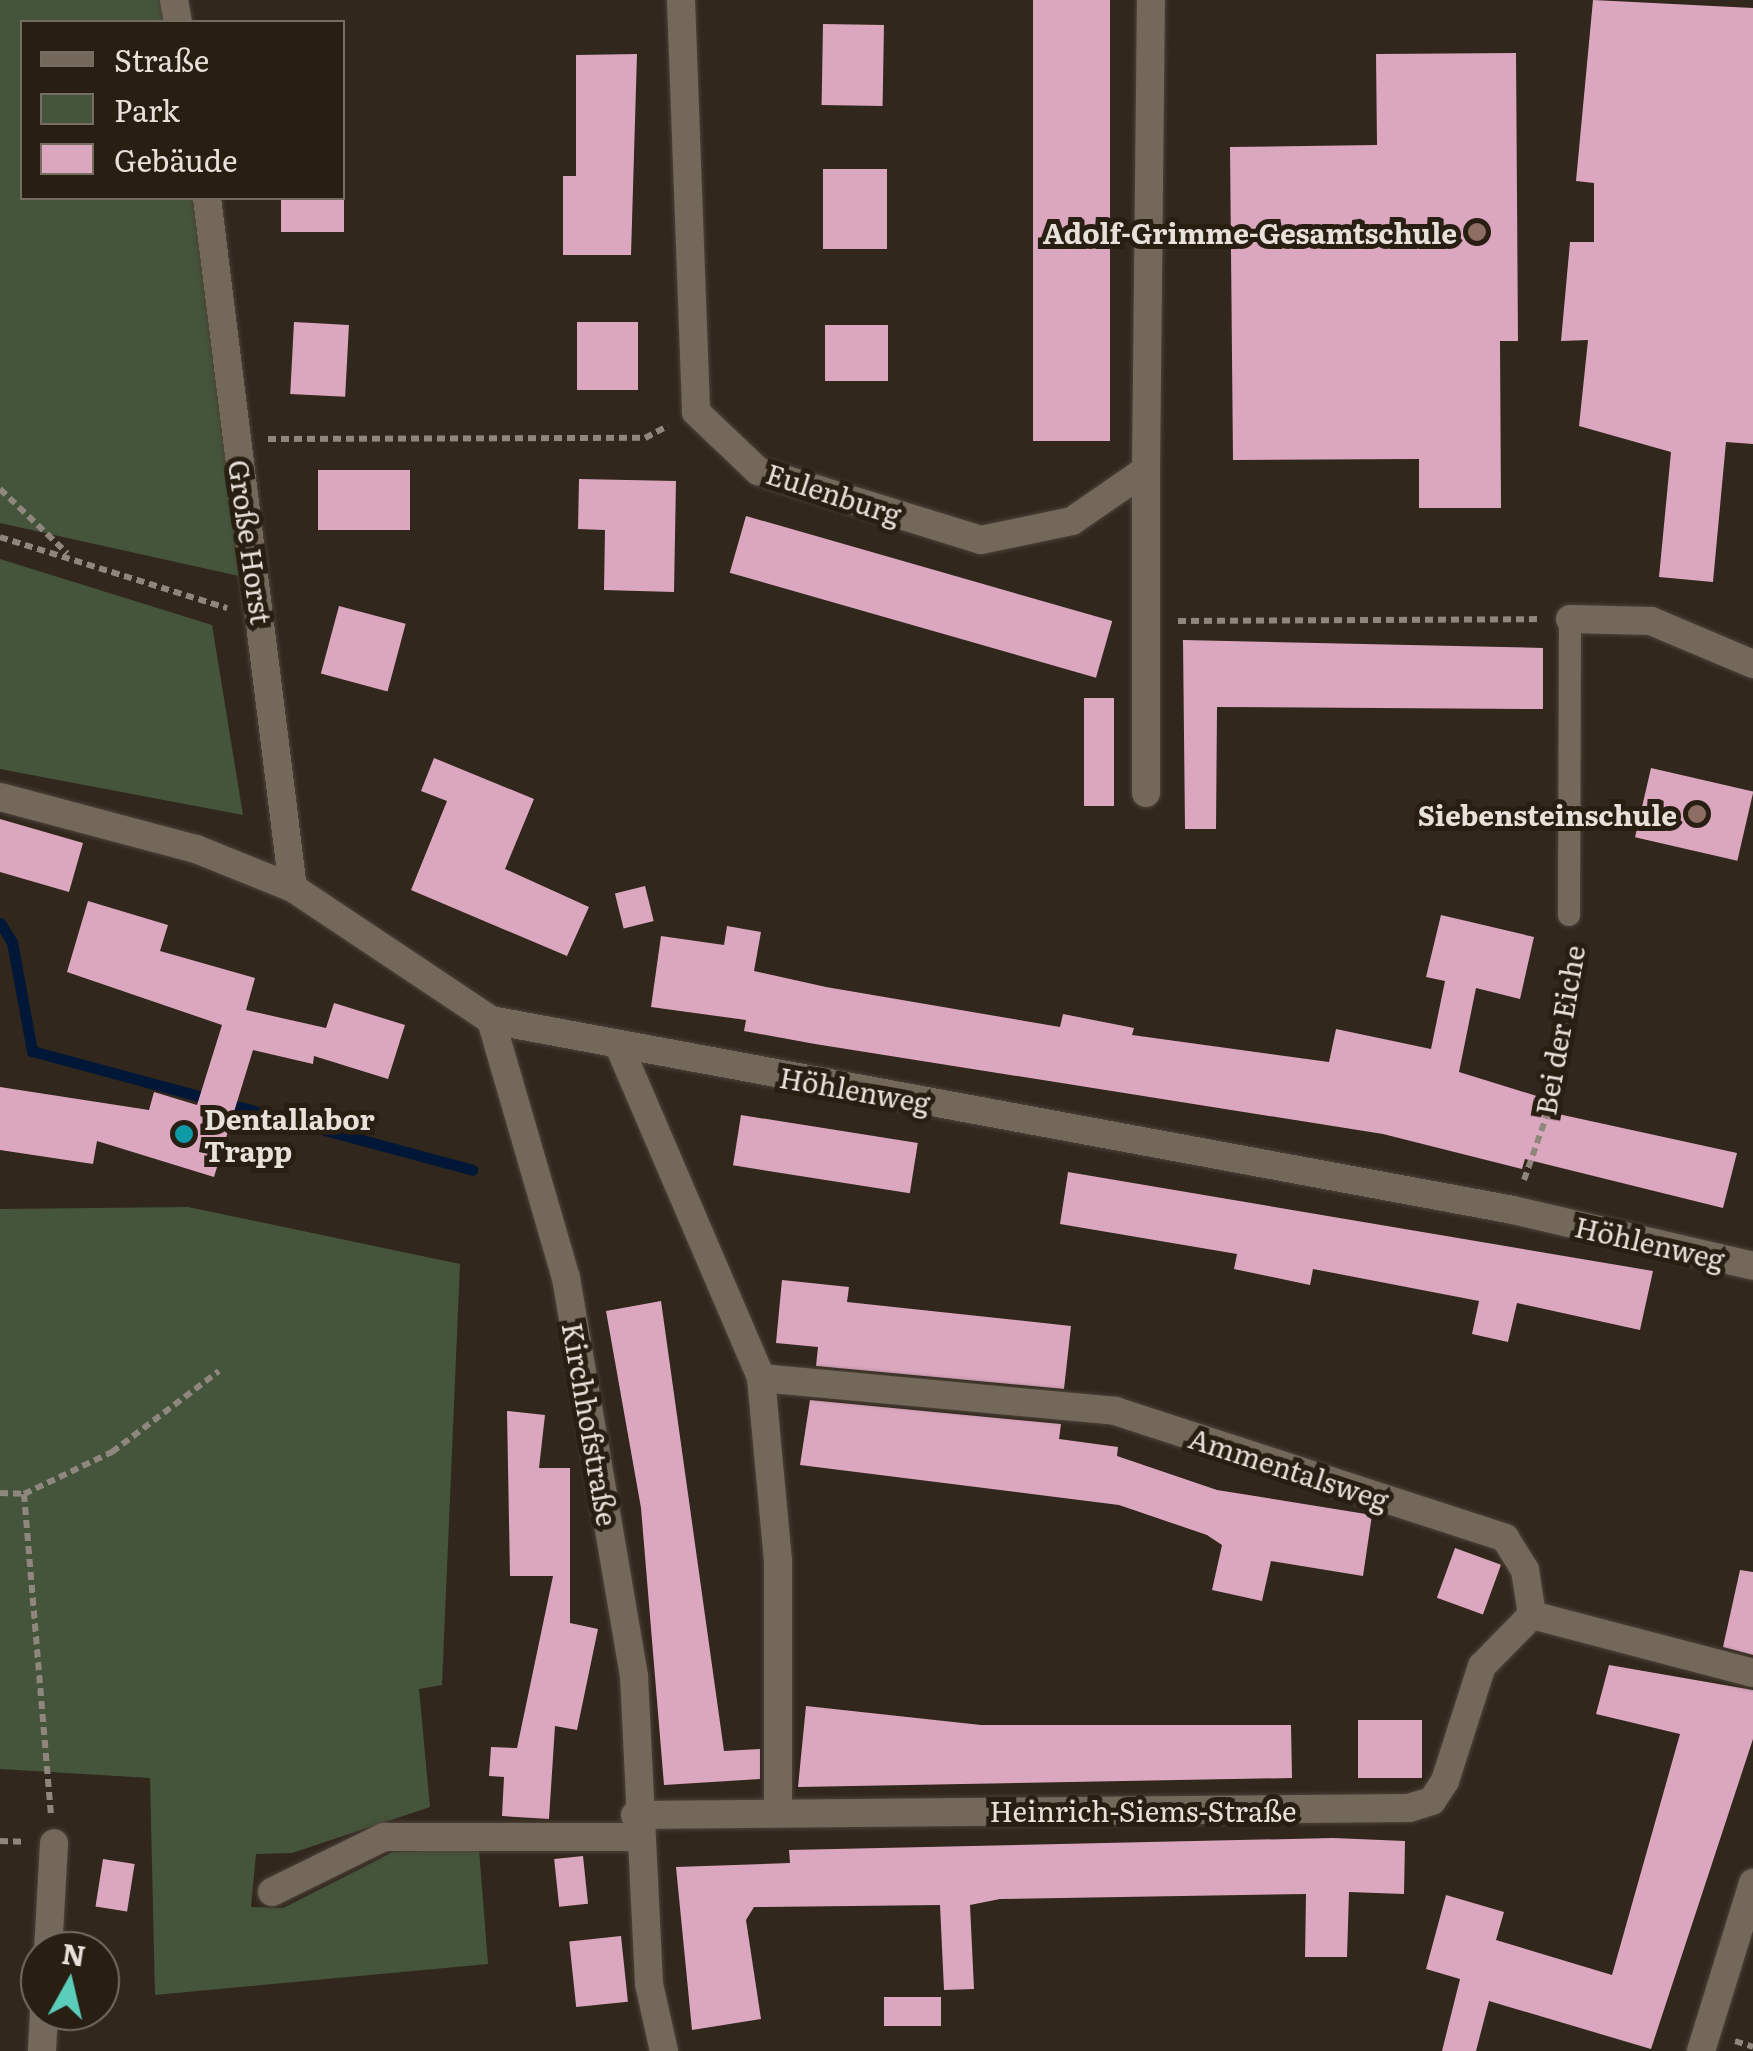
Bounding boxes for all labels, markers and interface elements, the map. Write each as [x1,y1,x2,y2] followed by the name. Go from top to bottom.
[20,20,345,200] legend
[114,37,209,81] text: Straße
[114,87,180,131] text: Park
[114,137,237,181] text: Gebäude
[1043,215,1457,249] place label: Adolf-Grimme-Gesamtschule
[1466,221,1488,243] marker: Adolf-Grimme-Gesamtschule
[762,455,906,531] street label: Eulenburg
[223,458,279,626] street label: Große Horst
[1418,797,1677,831] place label: Siebensteinschule
[1686,803,1708,825] marker: Siebensteinschule
[1528,943,1590,1117] street label: Bei der Eiche
[777,1059,933,1119] street label: Höhlenweg
[204,1101,375,1167] place label: Dentallabor Trapp
[173,1123,195,1145] marker: Dentallabor Trapp
[1572,1208,1728,1276] street label: Höhlenweg
[557,1320,625,1528] street label: Kirchhofstraße
[1185,1420,1393,1516] street label: Ammentalsweg
[989,1793,1297,1827] street label: Heinrich-Siems-Straße
[20,1931,120,2031] north arrow
[59,1931,88,1976] text: N

